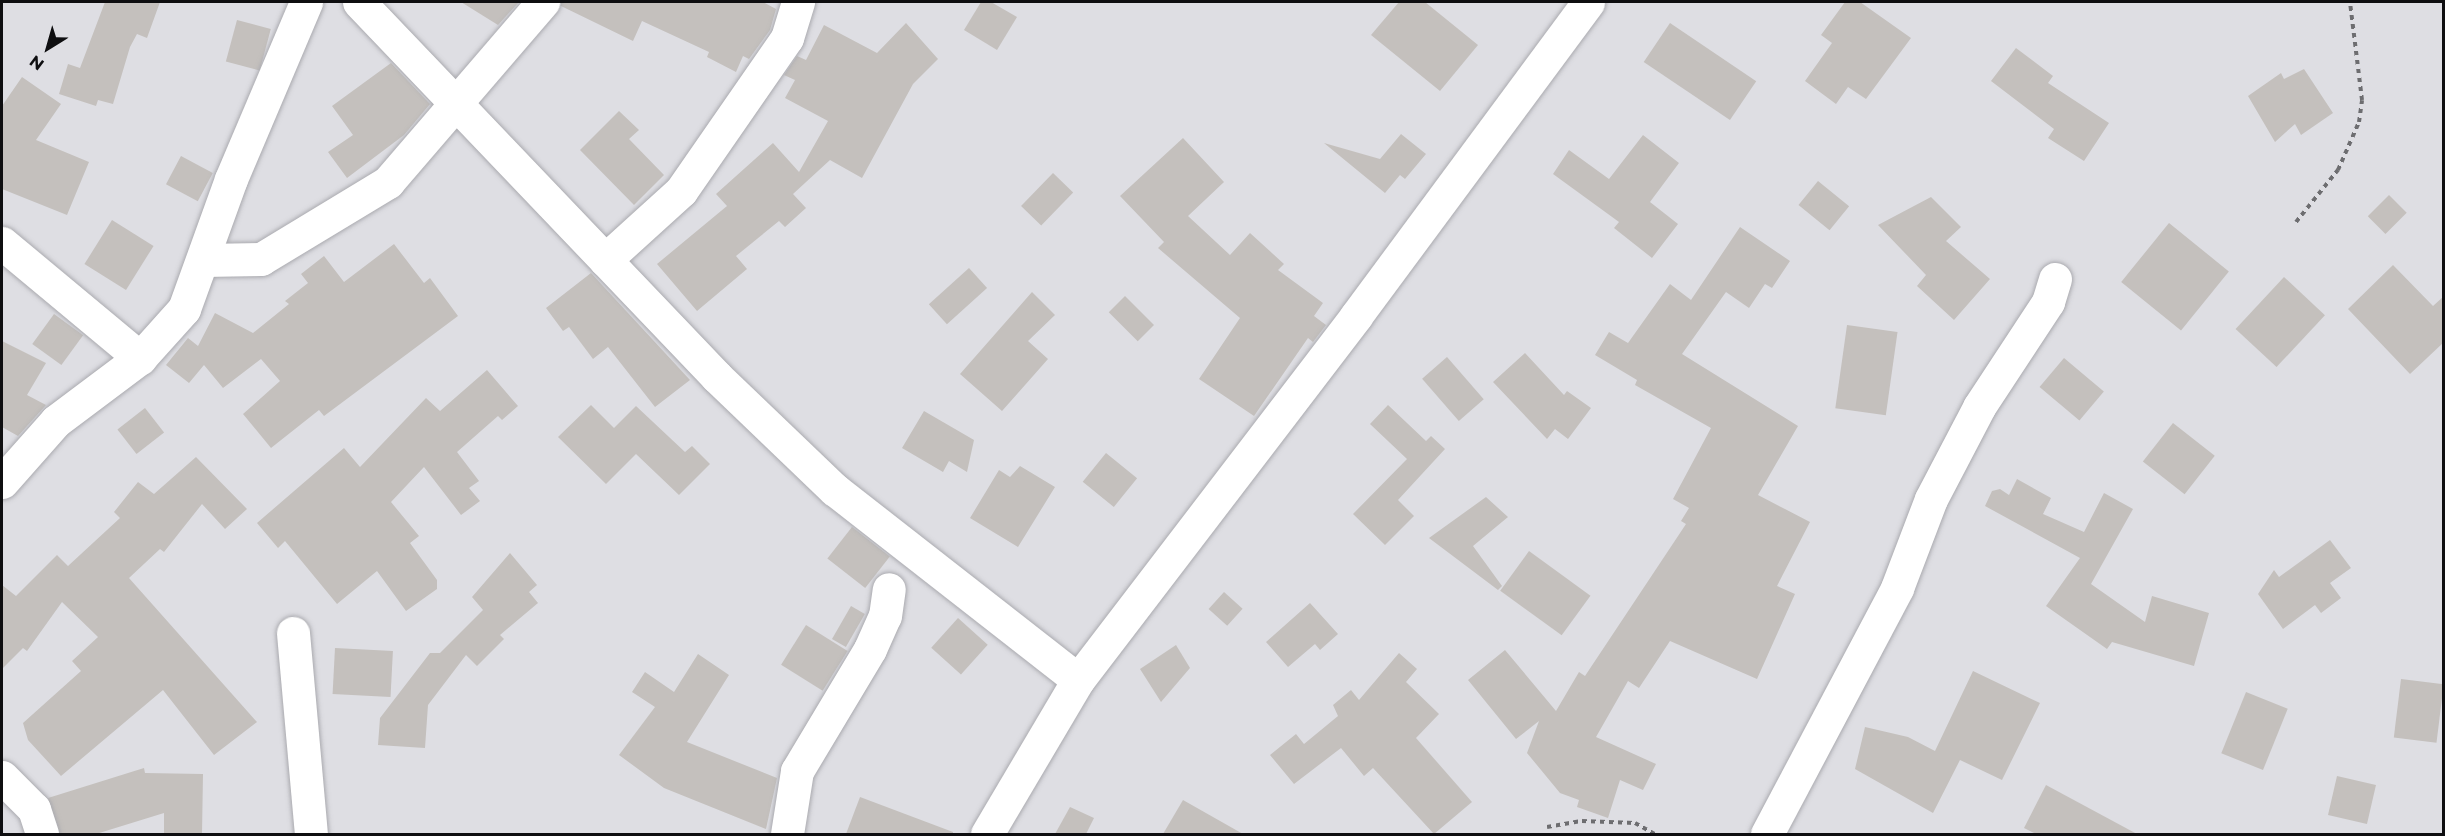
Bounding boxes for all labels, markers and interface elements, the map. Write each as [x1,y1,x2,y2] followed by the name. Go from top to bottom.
[18,18,78,78] north arrow
[26,51,48,74] text: N

